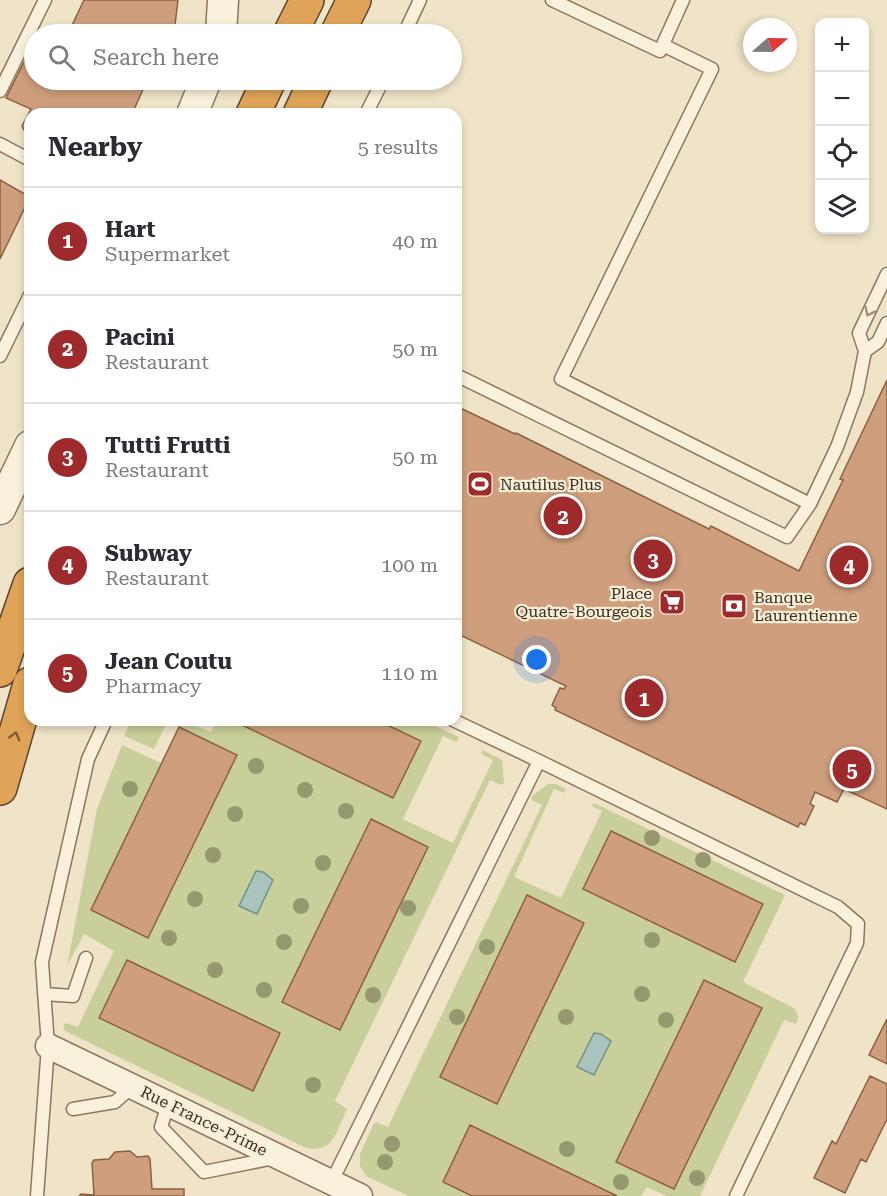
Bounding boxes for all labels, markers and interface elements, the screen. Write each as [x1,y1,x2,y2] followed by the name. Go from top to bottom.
[743,18,797,72] north arrow
[815,18,869,234] map controls
[815,18,869,72] button: +
[24,24,462,90] search box
[45,41,78,74] icon: search
[93,45,219,70] text: Search here
[815,72,869,126] button: −
[815,126,869,180] button: locate
[48,132,142,162] text: Nearby
[358,135,438,159] text: 5 results
[815,180,869,234] button: layers
[105,217,155,242] text: Hart
[62,229,73,253] text: 1
[392,229,438,253] text: 40 m
[105,242,230,266] text: Supermarket
[864,305,876,316] one-way arrow
[105,325,175,350] text: Pacini
[62,337,73,361] text: 2
[392,337,438,361] text: 50 m
[105,350,209,374] text: Restaurant
[105,433,230,458] text: Tutti Frutti
[62,445,73,469] text: 3
[392,445,438,469] text: 50 m
[105,458,209,482] text: Restaurant
[465,469,495,499] sports icon: Nautilus Plus
[500,475,602,494] place label: Nautilus Plus
[544,494,582,538] pin: 2
[634,536,672,582] pin: 3
[105,541,192,566] text: Subway
[830,542,868,588] pin: 4
[62,553,73,577] text: 4
[381,553,438,577] text: 100 m
[105,566,209,590] text: Restaurant
[515,584,652,621] place label: Place Quatre-Bourgeois
[657,587,687,617] supermarket icon: Place Quatre-Bourgeois
[754,588,858,625] place label: Banque Laurentienne
[719,591,749,621] bank icon: Banque Laurentienne
[522,645,551,674] your location
[105,649,232,674] text: Jean Coutu
[62,661,73,685] text: 5
[381,661,438,685] text: 110 m
[105,674,202,698] text: Pharmacy
[624,676,664,720] pin: 1
[8,731,20,742] one-way arrow
[832,746,872,792] pin: 5
[138,1082,271,1160] street label: Rue France-Prime

